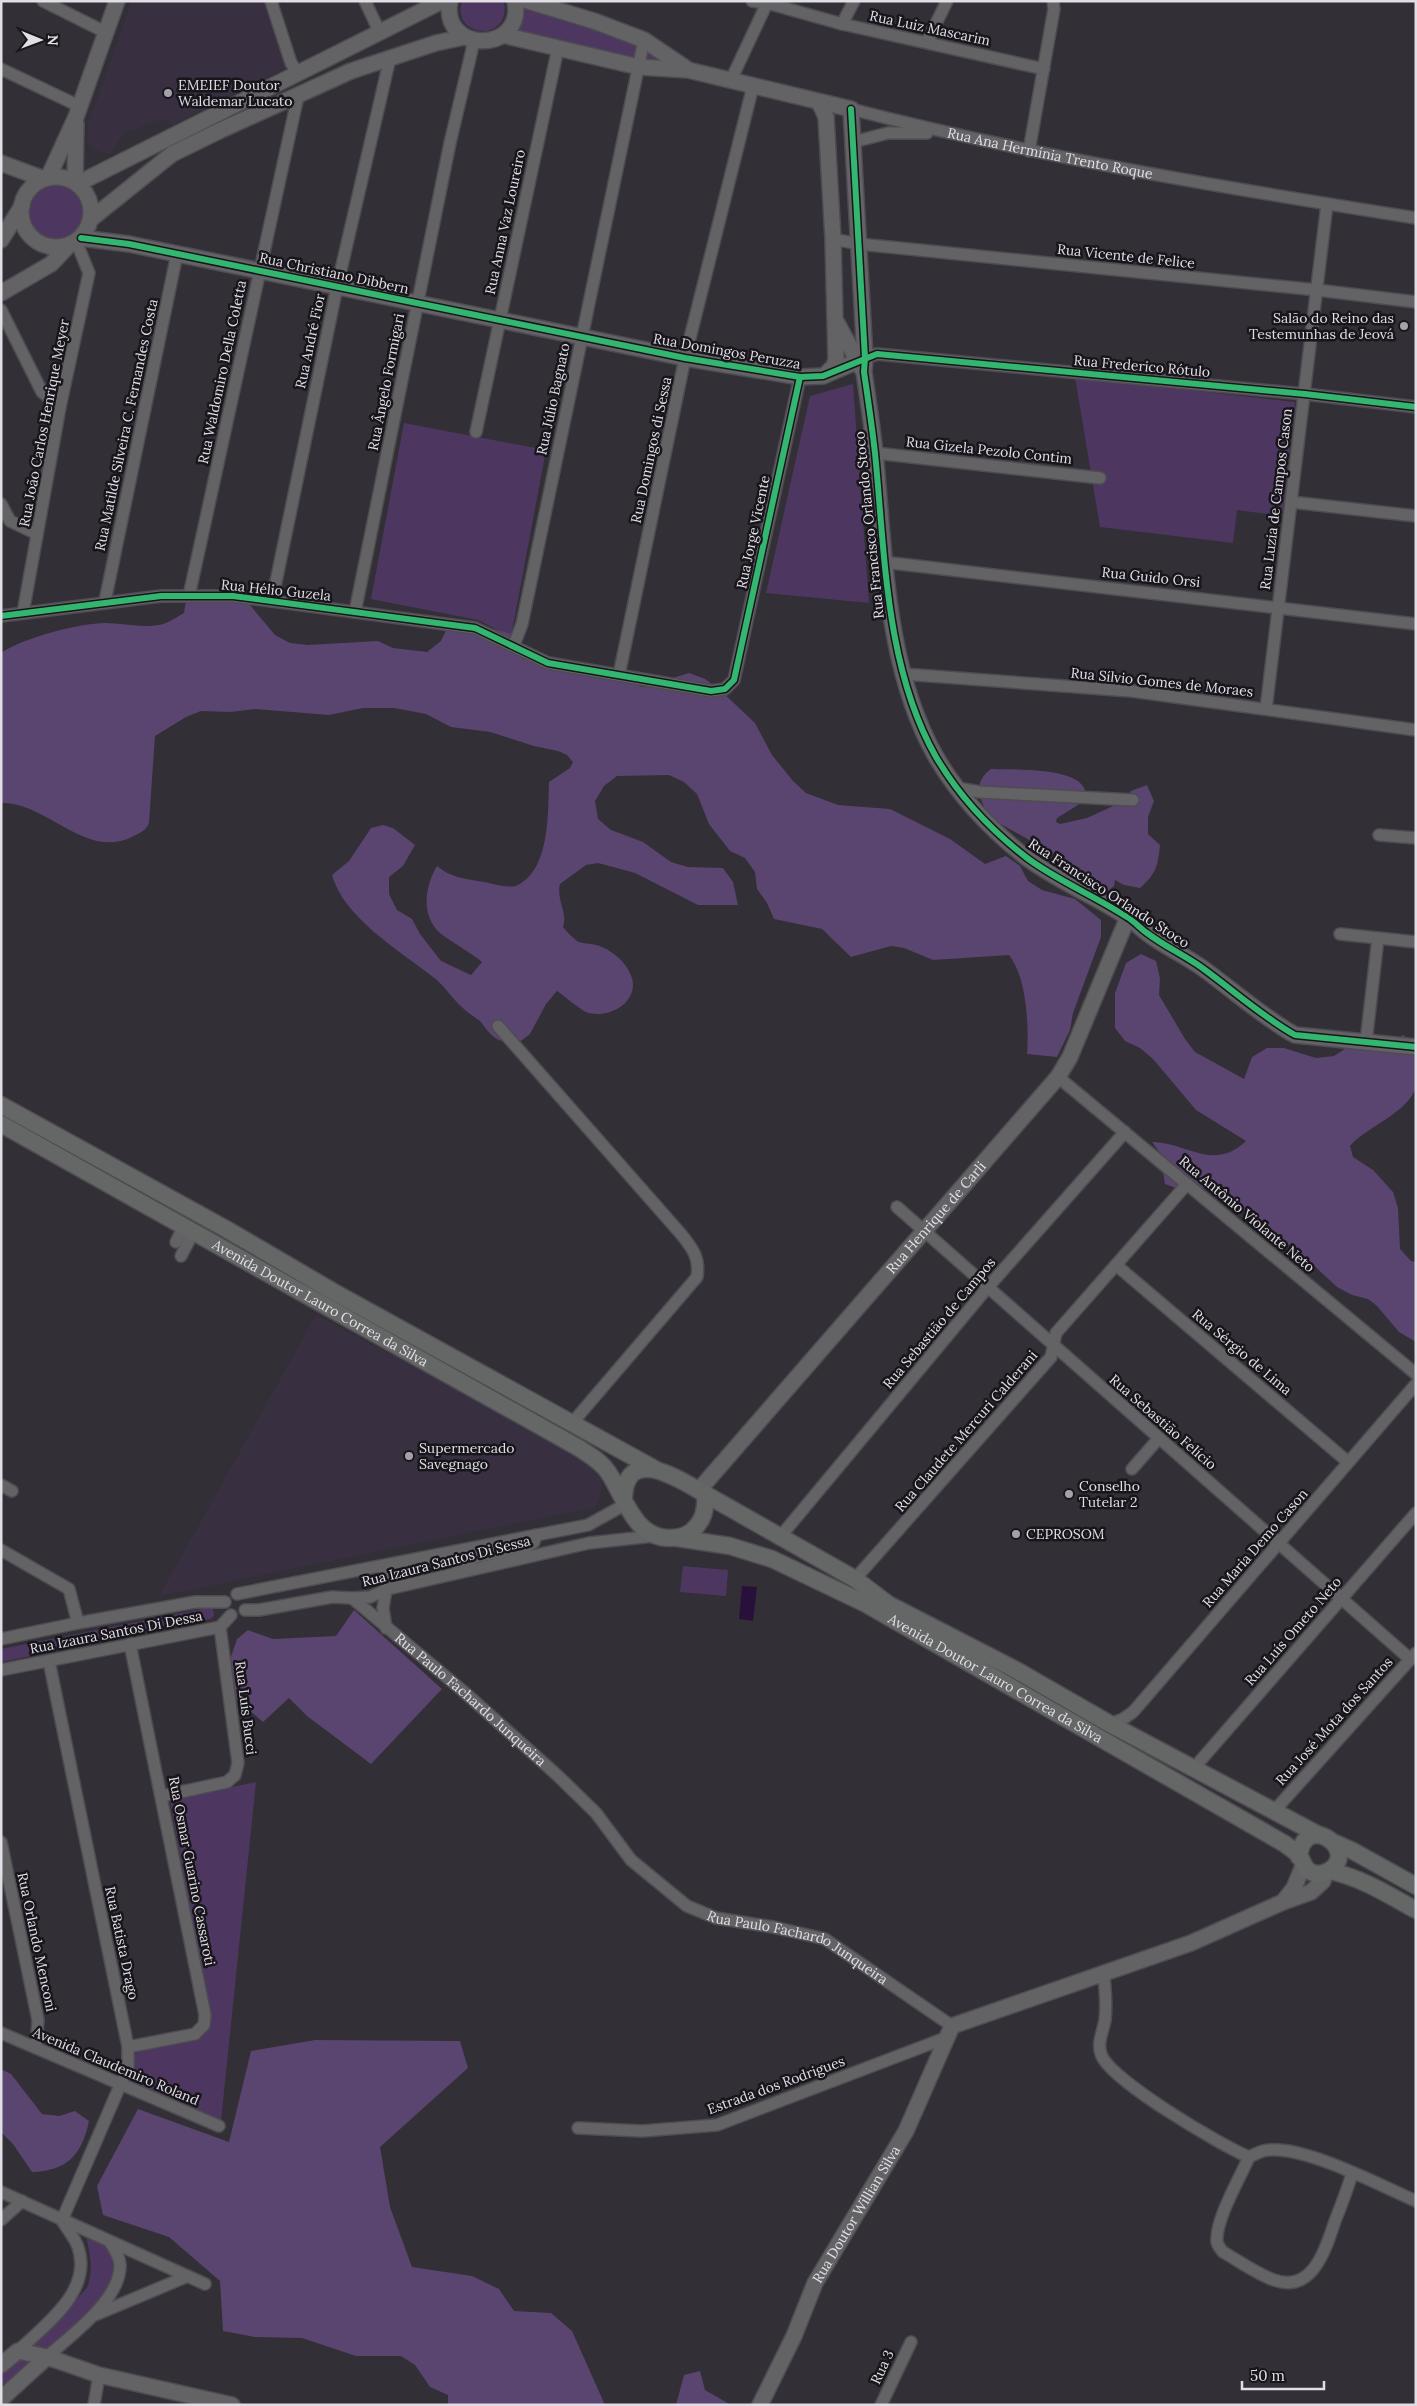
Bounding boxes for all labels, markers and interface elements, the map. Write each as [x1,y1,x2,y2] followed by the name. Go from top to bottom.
[868,6,992,50] street label: Rua Luiz Mascarim
[15,15,65,65] north arrow
[44,35,62,46] text: N
[178,76,292,110] place label: EMEIEF Doutor Waldemar Lucato
[162,87,174,99] marker: EMEIEF Doutor Waldemar Lucato
[946,124,1155,183] street label: Rua Ana Hermínia Trento Roque
[481,148,529,296] street label: Rua Anna Vaz Loureiro
[1056,240,1196,272] street label: Rua Vicente de Felice
[258,248,411,298] street label: Rua Christiano Dibbern
[194,279,250,465] street label: Rua Waldomiro Della Coletta
[291,292,329,390] street label: Rua André Fior
[90,297,162,553] street label: Rua Matilde Silveira C. Fernandes Costa
[1249,309,1394,343] place label: Salão do Reino das Testemunhas de Jeová
[364,312,408,452] street label: Rua Ângelo Formigari
[15,318,73,528] street label: Rua João Carlos Henrique Meyer
[1398,320,1410,332] marker: Salão do Reino das Testemunhas de Jeová
[652,329,802,373] street label: Rua Domingos Peruzza
[532,341,574,457] street label: Rua Júlio Bagnato
[1073,351,1211,381] street label: Rua Frederico Rótulo
[627,375,675,525] street label: Rua Domingos di Sessa
[1256,407,1296,591] street label: Rua Luzia de Campos Cason
[850,430,888,620] street label: Rua Francisco Orlando Stoco
[905,432,1074,468] street label: Rua Gizela Pezolo Contim
[732,473,774,590] street label: Rua Jorge Vicente
[1101,563,1201,591] street label: Rua Guido Orsi
[220,575,332,605] street label: Rua Hélio Guzela
[1070,663,1254,701] street label: Rua Sílvio Gomes de Moraes
[1025,834,1193,952] street label: Rua Francisco Orlando Stoco
[1175,1152,1319,1276] street label: Rua Antônio Violante Neto
[882,1158,990,1277] street label: Rua Henrique de Carli
[208,1235,431,1371] street label: Avenida Doutor Lauro Correa da Silva
[879,1254,999,1392] street label: Rua Sebastião de Campos
[1188,1305,1296,1399] street label: Rua Sérgio de Lima
[891,1347,1041,1515] street label: Rua Claudete Mercuri Calderani
[1106,1371,1220,1473] street label: Rua Sebastião Felício
[419,1439,515,1473] place label: Supermercado Savegnago
[403,1450,415,1462] marker: Supermercado Savegnago
[1079,1477,1140,1511] place label: Conselho Tutelar 2
[1198,1485,1312,1611] street label: Rua Maria Demo Cason
[1063,1488,1075,1500] marker: Conselho Tutelar 2
[1026,1525,1105,1543] place label: CEPROSOM
[1010,1528,1022,1540] marker: CEPROSOM
[360,1531,532,1591] street label: Rua Izaura Santos Di Sessa
[1241,1573,1345,1689] street label: Rua Luís Ometo Neto
[28,1606,204,1658] street label: Rua Izaura Santos Di Dessa
[884,1609,1106,1747] street label: Avenida Doutor Lauro Correa da Silva
[391,1629,550,1770] street label: Rua Paulo Fachardo Junqueira
[1272,1653,1396,1789] street label: Rua José Mota dos Santos
[231,1660,261,1756] street label: Rua Luís Bucci
[165,1775,219,1967] street label: Rua Osmar Guarino Cassaroti
[13,1871,61,2013] street label: Rua Orlando Menconi
[101,1885,143,2001] street label: Rua Batista Drago
[704,1906,892,1989] street label: Rua Paulo Fachardo Junqueira
[29,2022,202,2109] street label: Avenida Claudemiro Roland
[705,2052,847,2118] street label: Estrada dos Rodrigues
[808,2142,904,2286] street label: Rua Doutor Willian Silva
[866,2347,898,2387] street label: Rua 3
[1242,2358,1324,2390] scale bar
[1250,2366,1285,2385] text: 50 m

